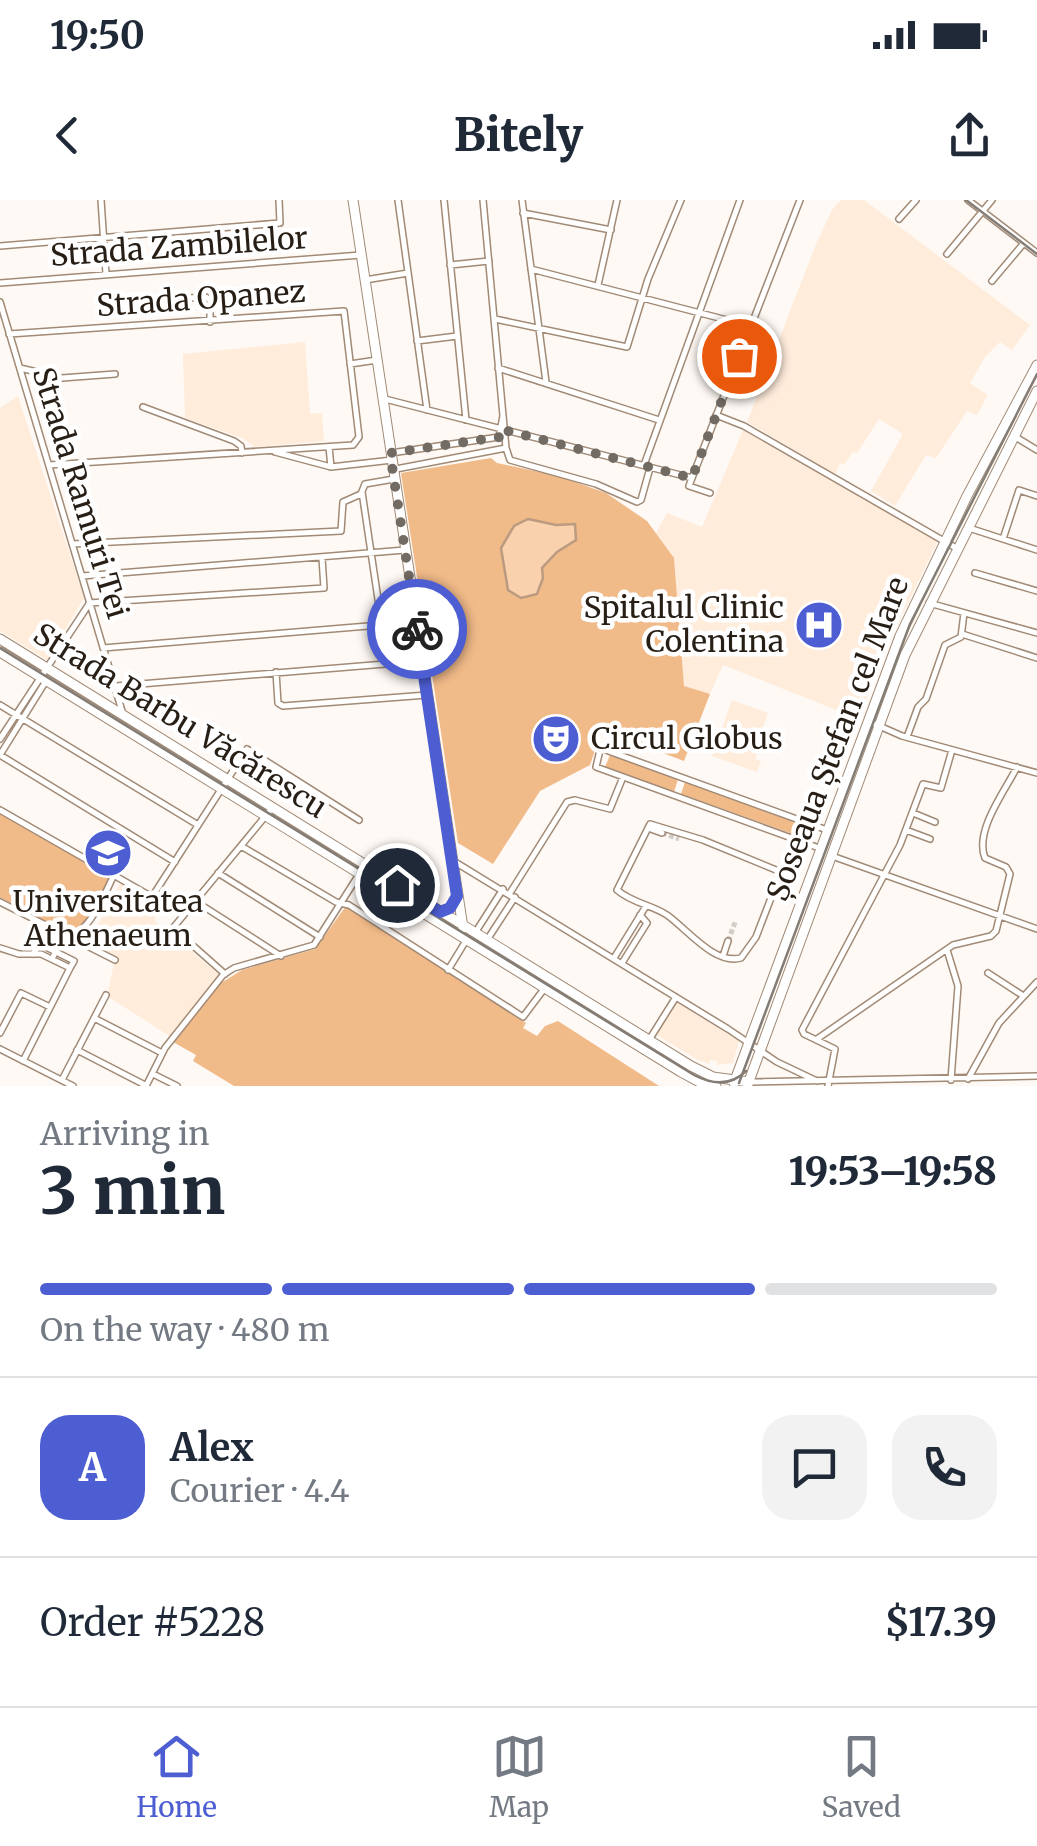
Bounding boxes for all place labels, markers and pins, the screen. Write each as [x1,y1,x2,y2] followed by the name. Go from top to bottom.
[697,314,782,399] pin
[583,588,784,660] place label: Spitalul Clinic Colentina
[793,599,845,651] hospital icon: Spitalul Clinic Colentina
[530,713,582,765] theatre icon: Circul Globus
[591,719,783,757] place label: Circul Globus
[82,827,134,879] school or university icon: Universitatea Athenaeum
[355,843,440,928] pin
[13,882,203,954] place label: Universitatea Athenaeum

